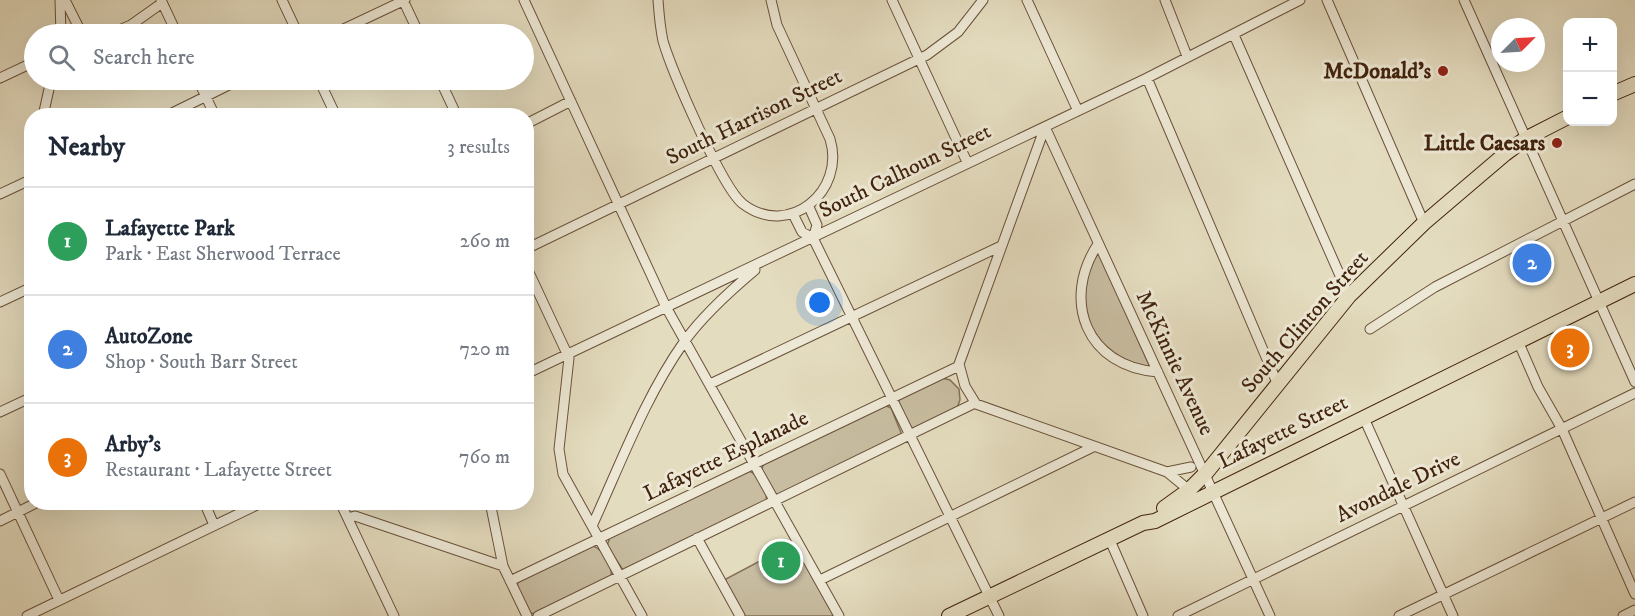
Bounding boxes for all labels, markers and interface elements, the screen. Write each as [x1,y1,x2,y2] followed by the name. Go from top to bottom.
[1491,18,1545,72] north arrow
[1563,18,1617,126] map controls
[1563,18,1617,72] button: +
[24,24,534,90] search box
[45,41,78,74] icon: search
[93,44,195,71] text: Search here
[1324,58,1432,85] place label: McDonald's
[662,63,846,171] street label: South Harrison Street
[1436,64,1450,78] marker: McDonald's
[1563,72,1617,126] button: −
[815,118,995,224] street label: South Calhoun Street
[1424,130,1546,157] place label: Little Caesars
[48,131,125,164] text: Nearby
[447,135,510,160] text: 3 results
[1550,136,1564,150] marker: Little Caesars
[105,215,235,242] text: Lafayette Park
[64,229,71,254] text: 1
[460,229,510,254] text: 260 m
[1512,240,1552,286] pin: 2
[105,242,341,267] text: Park · East Sherwood Terrace
[1236,245,1374,399] street label: South Clinton Street
[1130,287,1220,439] street label: McKinnie Avenue
[805,288,834,317] your location
[105,323,193,350] text: AutoZone
[1550,326,1590,370] pin: 3
[63,337,72,362] text: 2
[460,337,510,362] text: 720 m
[105,350,298,375] text: Shop · South Barr Street
[1214,389,1352,475] street label: Lafayette Street
[639,404,813,508] street label: Lafayette Esplanade
[105,431,161,458] text: Arby's
[64,445,71,470] text: 3
[459,445,510,470] text: 760 m
[1331,445,1465,529] street label: Avondale Drive
[105,458,332,483] text: Restaurant · Lafayette Street
[762,538,800,584] pin: 1

